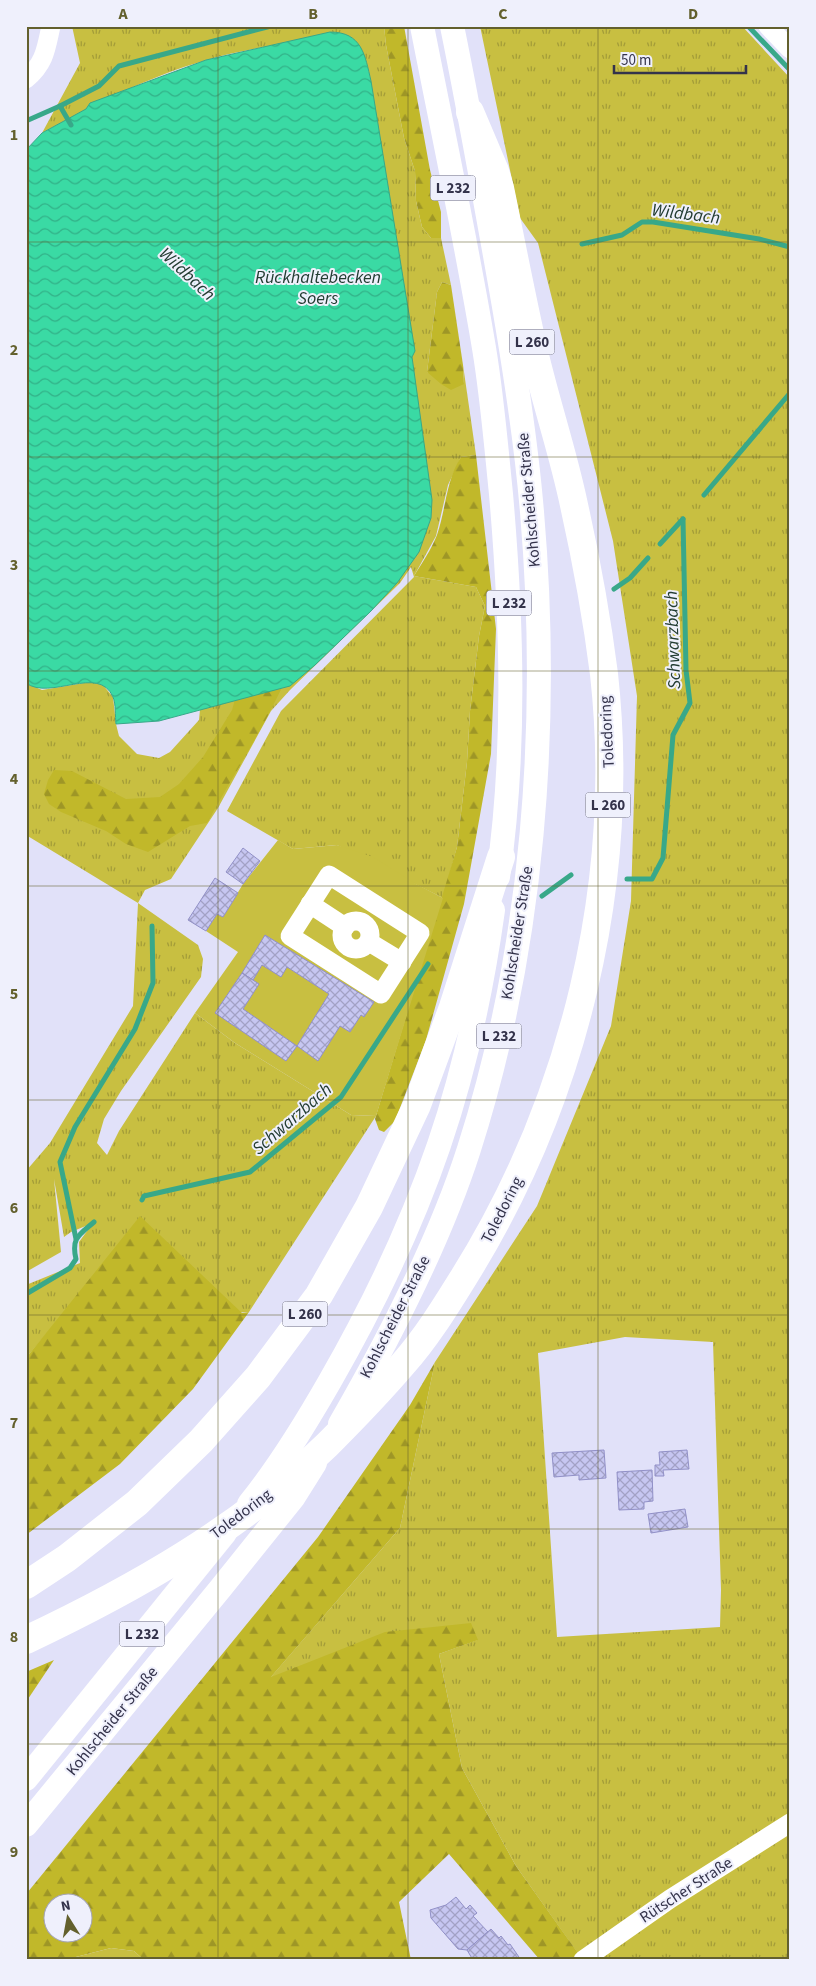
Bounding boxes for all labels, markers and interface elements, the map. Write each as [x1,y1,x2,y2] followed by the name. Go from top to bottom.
[117,3,128,25] text: A
[308,3,318,25] text: B
[498,3,508,25] text: C
[688,3,698,25] text: D
[614,42,746,74] scale bar
[621,50,651,71] text: 50 m
[10,124,18,146] text: 1
[430,176,476,200] road number: L 232
[650,197,722,231] water label: Wildbach
[153,241,221,307] water label: Wildbach
[255,265,381,311] water label: Rückhaltebecken Soers
[510,330,554,354] road number: L 260
[10,339,18,361] text: 2
[512,432,546,568] street label: Kohlscheider Straße
[10,554,18,576] text: 3
[486,590,532,616] road number: L 232
[659,590,687,690] water label: Schwarzbach
[594,695,620,769] street label: Toledoring
[10,768,19,790] text: 4
[586,792,630,818] road number: L 260
[496,865,538,1001] street label: Kohlscheider Straße
[10,983,18,1005] text: 5
[476,1024,522,1048] road number: L 232
[247,1077,337,1161] water label: Schwarzbach
[476,1173,528,1247] street label: Toledoring
[10,1197,18,1219] text: 6
[355,1252,435,1382] street label: Kohlscheider Straße
[282,1302,328,1326] road number: L 260
[10,1412,18,1434] text: 7
[206,1484,276,1544] street label: Toledoring
[120,1622,164,1646] road number: L 232
[10,1626,18,1648] text: 8
[61,1662,163,1780] street label: Kohlscheider Straße
[10,1841,18,1863] text: 9
[635,1852,737,1928] street label: Rütscher Straße
[42,1894,92,1944] north arrow
[59,1896,72,1917] text: N

